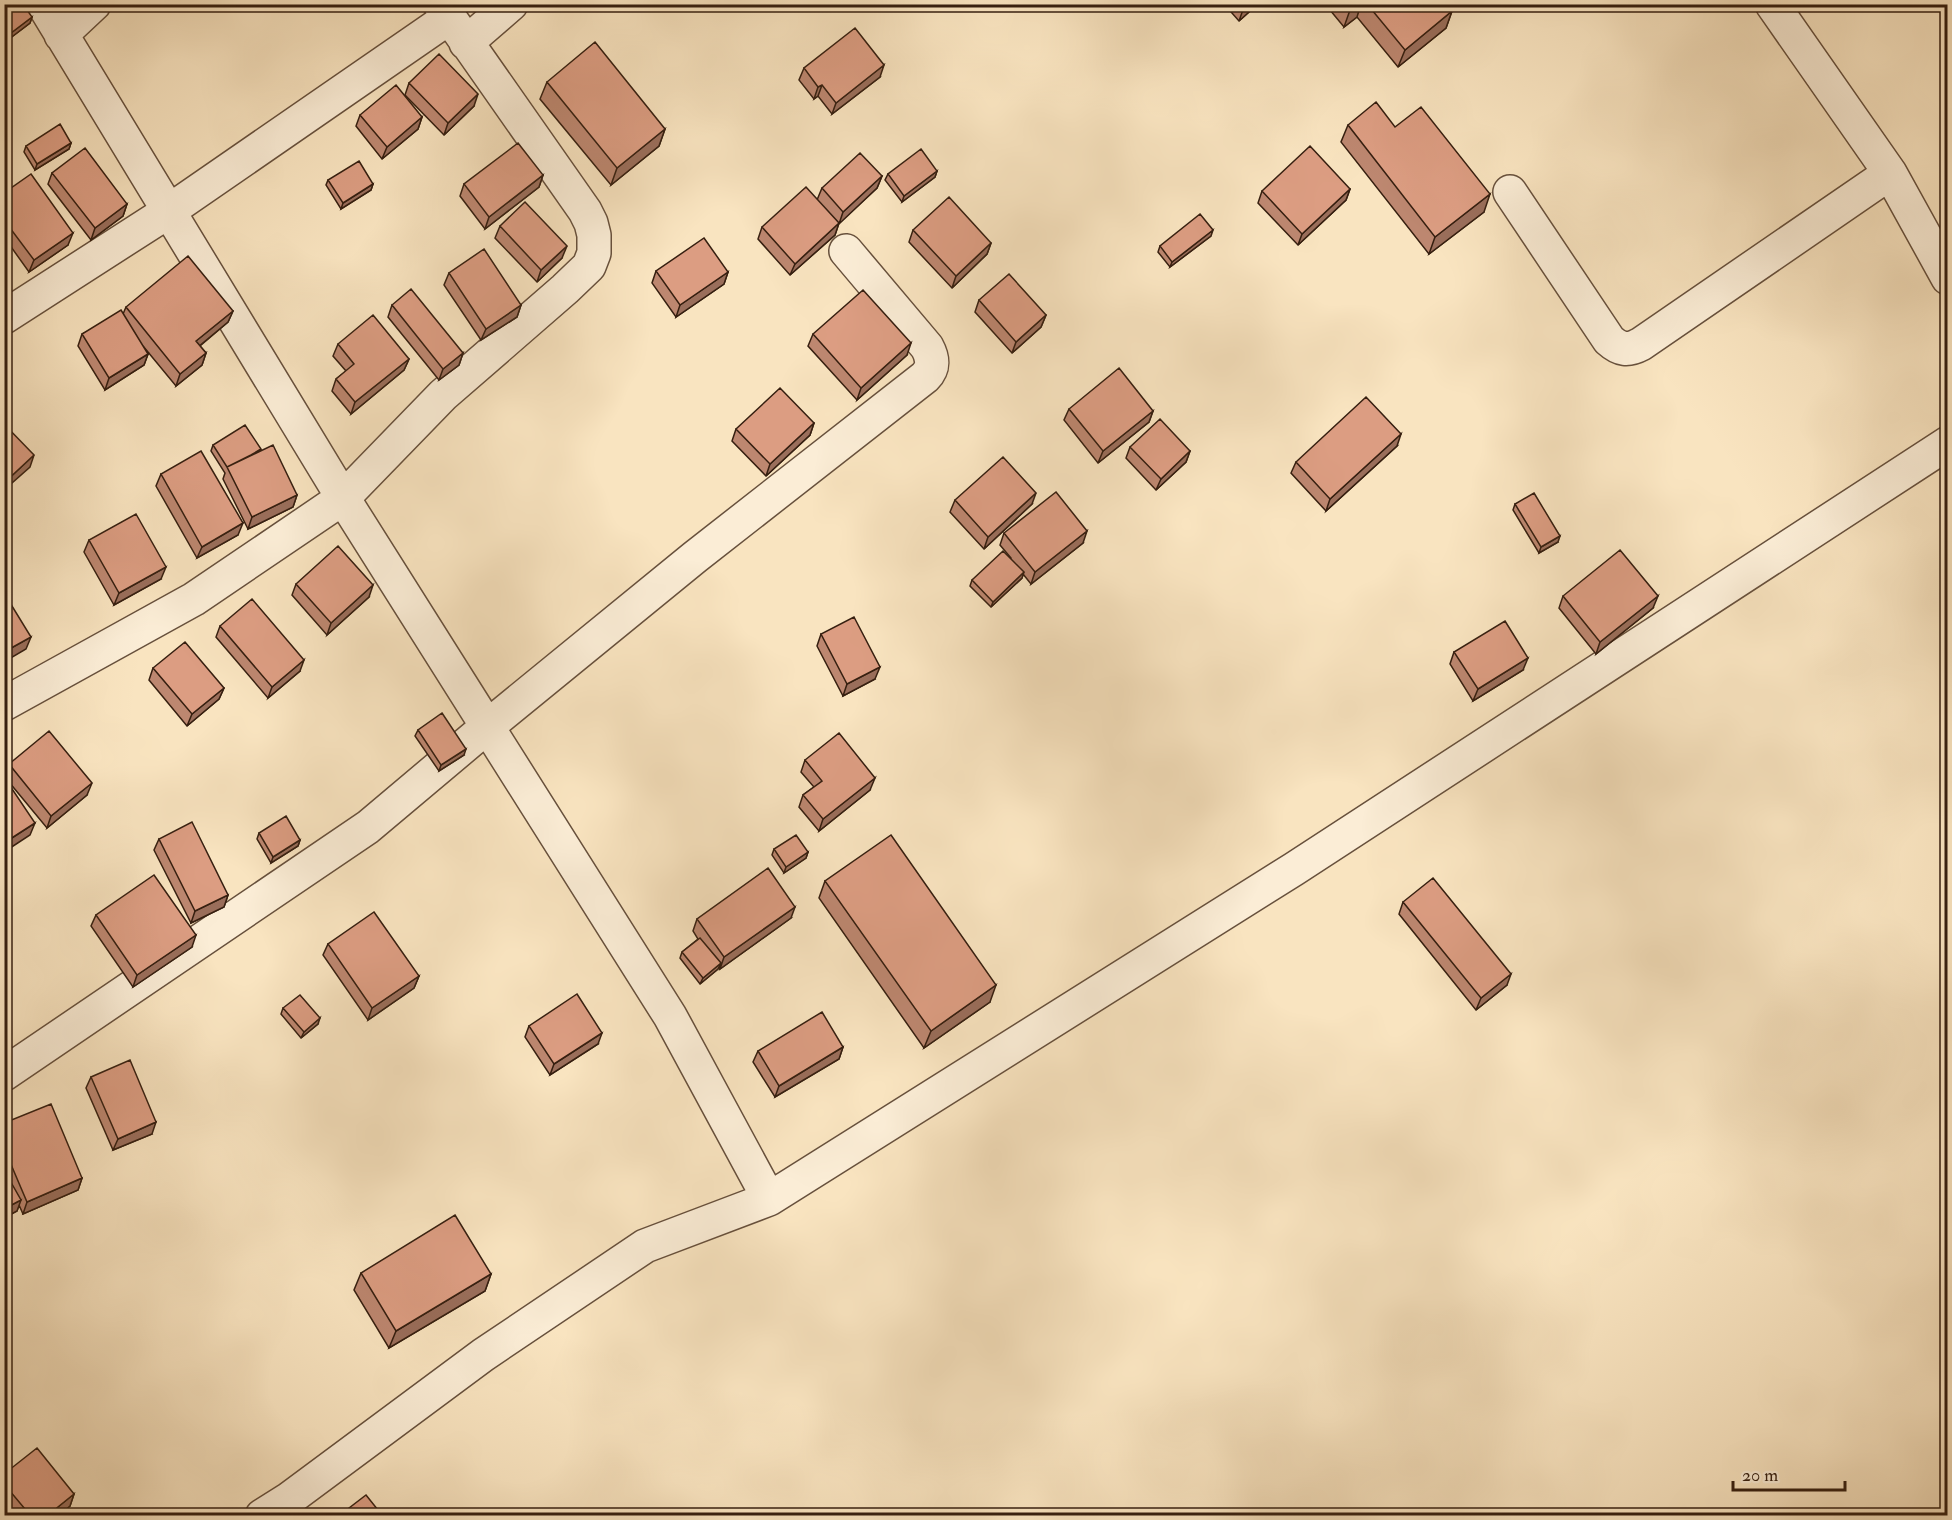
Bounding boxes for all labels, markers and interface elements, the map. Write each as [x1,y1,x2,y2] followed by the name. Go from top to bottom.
[1733,1454,1846,1492] scale bar
[1742,1464,1778,1487] text: 20 m

